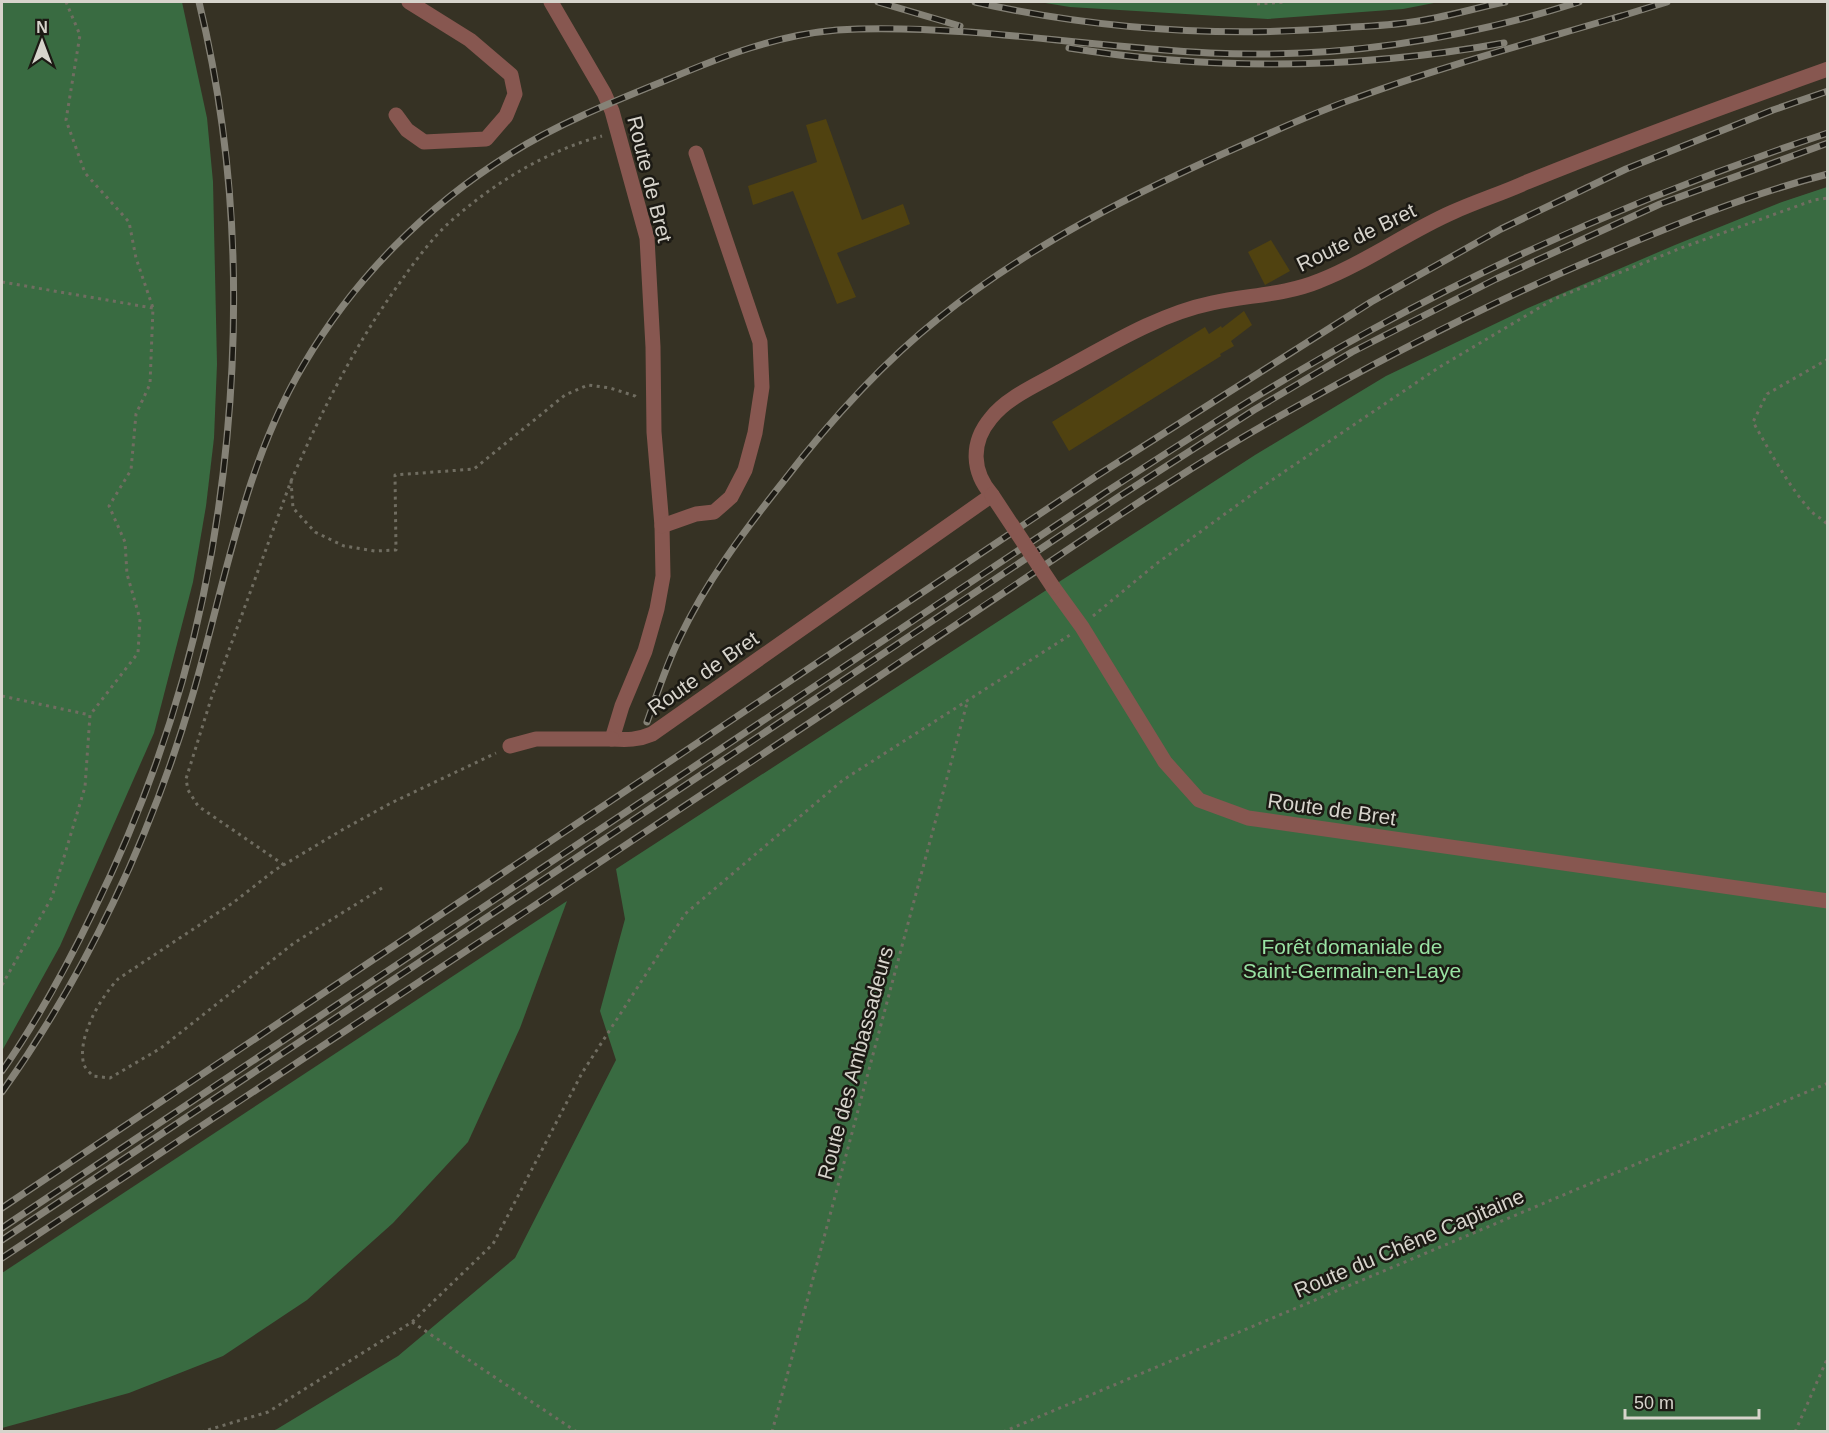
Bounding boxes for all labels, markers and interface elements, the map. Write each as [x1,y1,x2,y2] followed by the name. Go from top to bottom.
[12,12,72,72] north arrow
[36,19,48,36] text: N
[623,113,677,245] street label: Route de Bret
[1293,198,1419,276] street label: Route de Bret
[643,626,763,720] street label: Route de Bret
[1266,789,1398,829] street label: Route de Bret
[1243,935,1461,982] park label: Forêt domaniale de Saint-Germain-en-Laye
[813,944,897,1182] street label: Route des Ambassadeurs
[1291,1184,1527,1302] street label: Route du Chêne Capitaine
[1625,1382,1758,1420] scale bar
[1634,1393,1674,1413] text: 50 m

